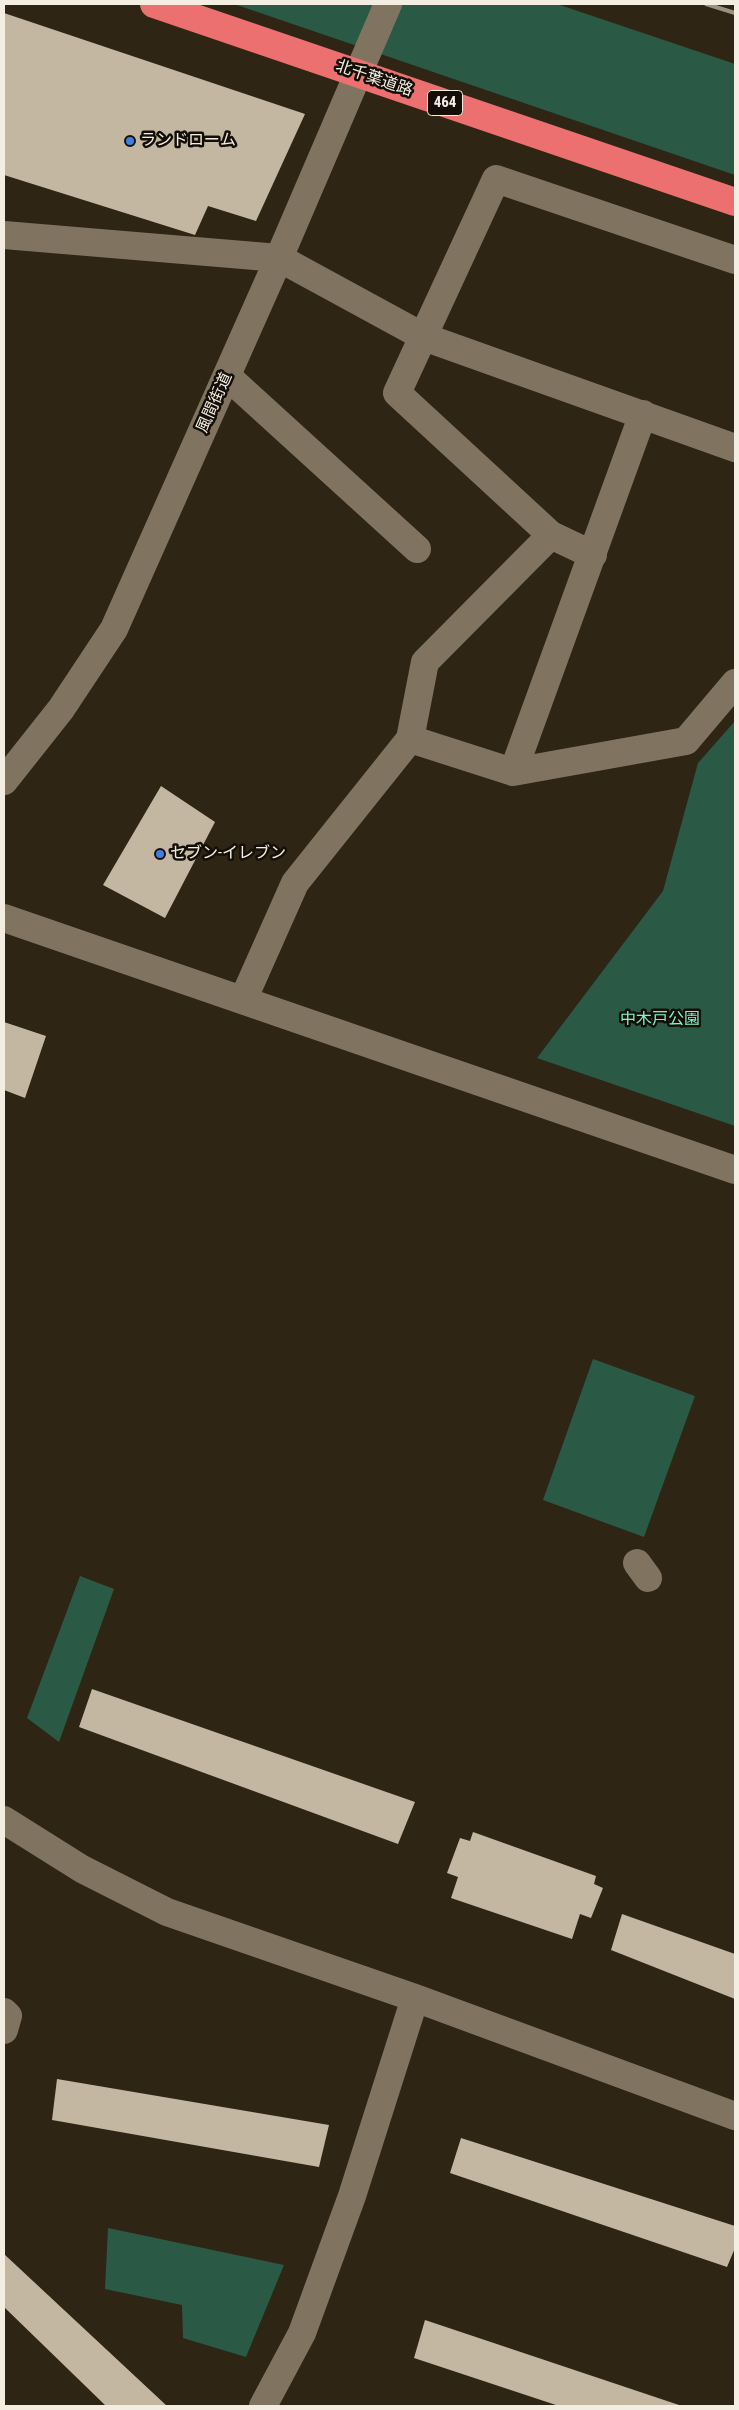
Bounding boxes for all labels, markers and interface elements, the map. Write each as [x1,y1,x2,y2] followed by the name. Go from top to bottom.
[333,57,415,101] street label: 北千葉道路
[428,90,462,116] road number: 464
[140,131,236,151] place label: ランドローム
[124,135,136,147] marker: ランドローム
[193,370,237,436] street label: 風間街道
[170,844,286,864] place label: セブン-イレブン
[154,848,166,860] marker: セブン-イレブン
[620,1010,700,1030] park label: 中木戸公園

